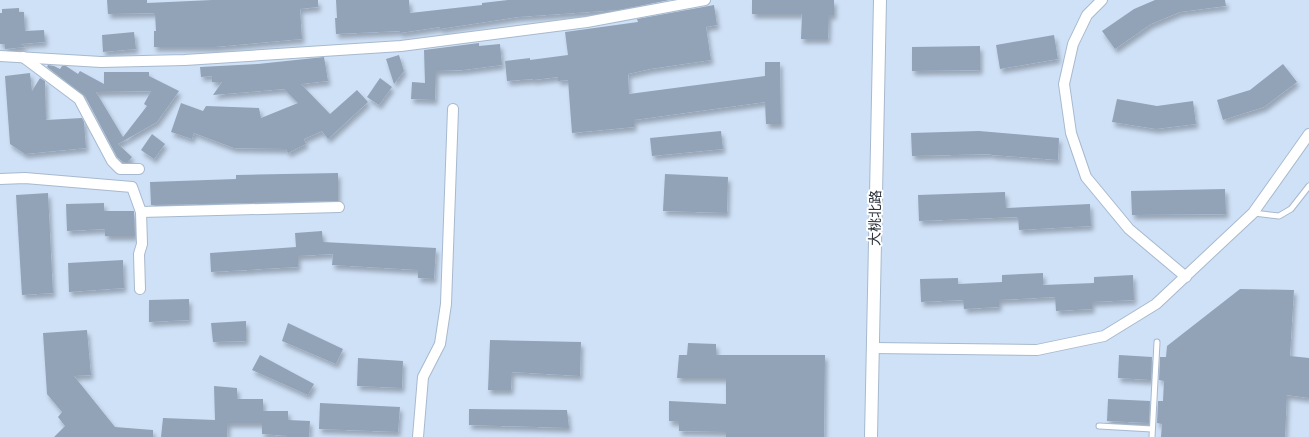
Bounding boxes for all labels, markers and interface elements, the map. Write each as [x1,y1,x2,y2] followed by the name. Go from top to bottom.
[866,190,884,246] street label: 大桃北路

